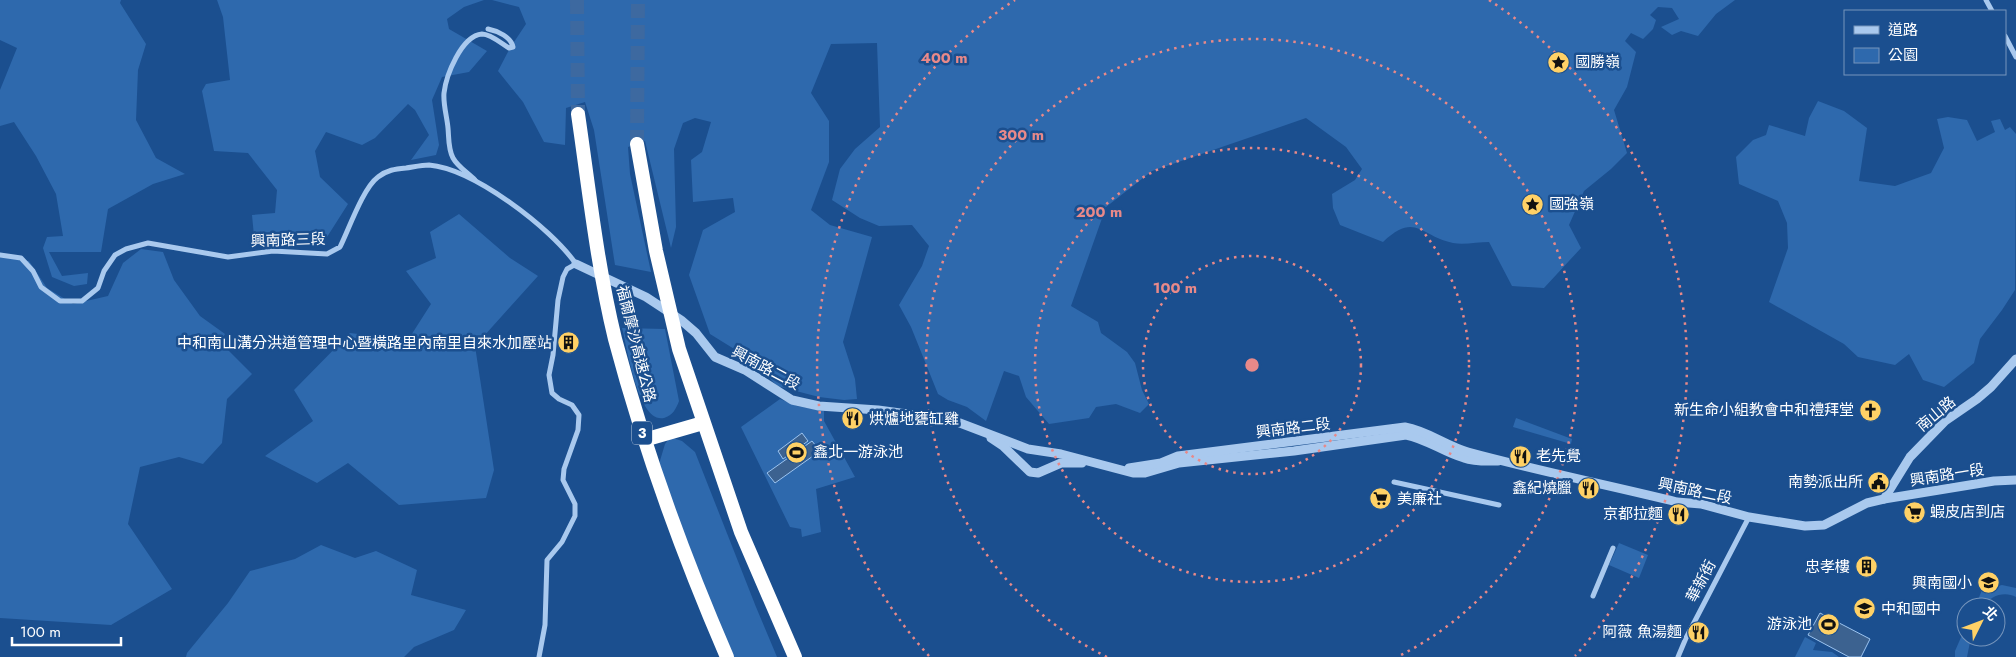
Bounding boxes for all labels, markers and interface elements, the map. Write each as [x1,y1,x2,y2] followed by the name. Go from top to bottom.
[1844,10,2006,75] legend
[1888,19,1918,41] text: 道路
[1888,44,1918,66] text: 公園
[920,47,968,69] text: 400 m
[1547,50,1571,74] place icon: 國勝嶺
[1575,51,1620,73] place label: 國勝嶺
[998,124,1044,146] text: 300 m
[1521,192,1545,216] place icon: 國強嶺
[1549,193,1594,215] place label: 國強嶺
[1076,201,1122,223] text: 200 m
[250,228,326,252] street label: 興南路三段
[1153,277,1197,299] text: 100 m
[611,283,661,405] street label: 福爾摩沙高速公路
[556,331,580,355] building icon: 中和南山溝分洪道管理中心暨橫路里內南里自來水加壓站
[177,332,552,354] place label: 中和南山溝分洪道管理中心暨橫路里內南里自來水加壓站
[728,341,804,395] street label: 興南路二段
[1243,356,1261,374] centre of rings
[1912,391,1960,437] street label: 南山路
[1858,398,1882,422] church icon: 新生命小組教會中和禮拜堂
[1674,399,1854,421] place label: 新生命小組教會中和禮拜堂
[841,407,865,431] restaurant icon: 烘爐地甕缸雞
[869,408,959,430] place label: 烘爐地甕缸雞
[1254,413,1332,443] street label: 興南路二段
[632,422,652,444] road number: 3
[785,440,809,464] sports icon: 鑫北一游泳池
[813,441,903,463] place label: 鑫北一游泳池
[1508,444,1532,468] restaurant icon: 老先覺
[1536,445,1581,467] place label: 老先覺
[1908,458,1986,492] street label: 興南路一段
[1867,470,1891,494] public building icon: 南勢派出所
[1788,471,1863,493] place label: 南勢派出所
[1656,472,1734,510] street label: 興南路二段
[1576,476,1600,500] restaurant icon: 鑫紀燒臘
[1512,477,1572,499] place label: 鑫紀燒臘
[1369,487,1393,511] supermarket icon: 美廉社
[1397,488,1442,510] place label: 美廉社
[1902,500,1926,524] supermarket icon: 蝦皮店到店
[1930,501,2005,523] place label: 蝦皮店到店
[1667,502,1691,526] restaurant icon: 京都拉麵
[1603,503,1663,525] place label: 京都拉麵
[1854,555,1878,579] building icon: 忠孝樓
[1681,556,1721,606] street label: 華新街
[1805,556,1850,578] place label: 忠孝樓
[1976,571,2000,595] school or university icon: 興南國小
[1912,572,1972,594] place label: 興南國小
[1853,597,1877,621] school or university icon: 中和國中
[1956,597,2006,647] north arrow
[1881,598,1941,620] place label: 中和國中
[1979,601,2003,625] text: 北
[1816,612,1840,636] sports icon: 游泳池
[1767,613,1812,635] place label: 游泳池
[12,614,121,646] scale bar
[1686,620,1710,644] restaurant icon: 阿薇 魚湯麵
[20,621,61,643] text: 100 m
[1602,621,1682,643] place label: 阿薇 魚湯麵

